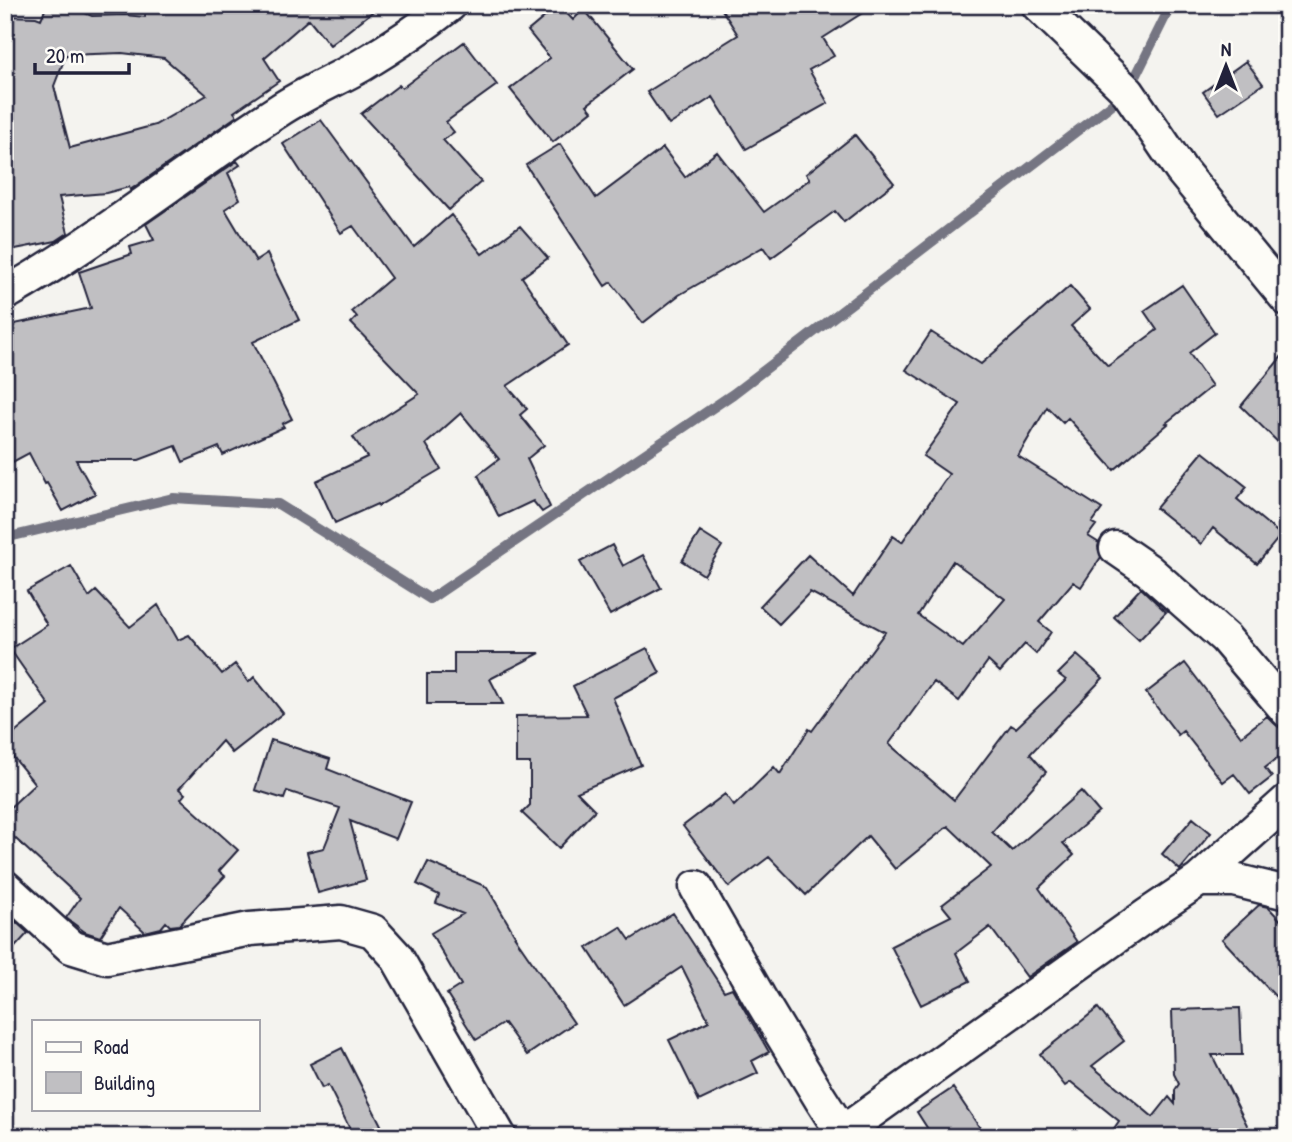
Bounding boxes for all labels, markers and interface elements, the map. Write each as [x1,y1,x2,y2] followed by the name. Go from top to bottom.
[35,32,130,76] scale bar
[1190,32,1260,102] north arrow
[1221,36,1231,62] text: N
[46,41,84,70] text: 20 m
[32,1020,259,1110] legend
[94,1032,128,1061] text: Road
[94,1068,155,1097] text: Building

